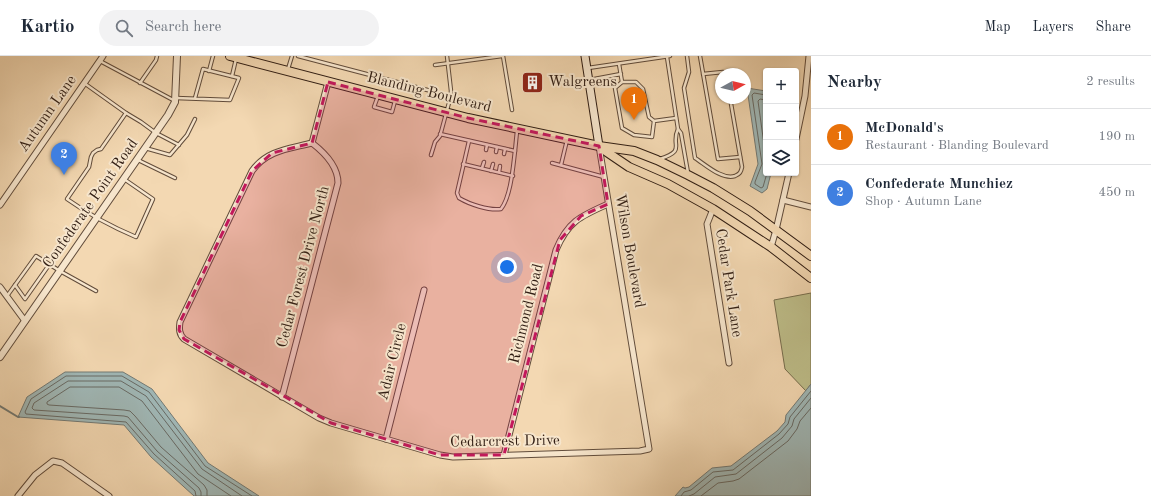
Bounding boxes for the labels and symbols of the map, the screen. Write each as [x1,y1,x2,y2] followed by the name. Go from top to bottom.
[715,68,751,104] north arrow
[519,69,545,95] building icon: Walgreens
[365,70,493,116] street label: Blanding Boulevard
[16,73,80,155] street label: Autumn Lane
[548,75,617,90] place label: Walgreens
[621,87,647,120] pin: 1
[41,137,141,271] street label: Confederate Point Road
[51,142,77,175] pin: 2
[275,184,333,350] street label: Cedar Forest Drive North
[612,193,646,309] street label: Wilson Boulevard
[712,227,744,339] street label: Cedar Park Lane
[497,257,517,277] your location
[507,262,547,365] street label: Richmond Road
[376,322,410,402] street label: Adair Circle
[450,434,560,450] street label: Cedarcrest Drive

